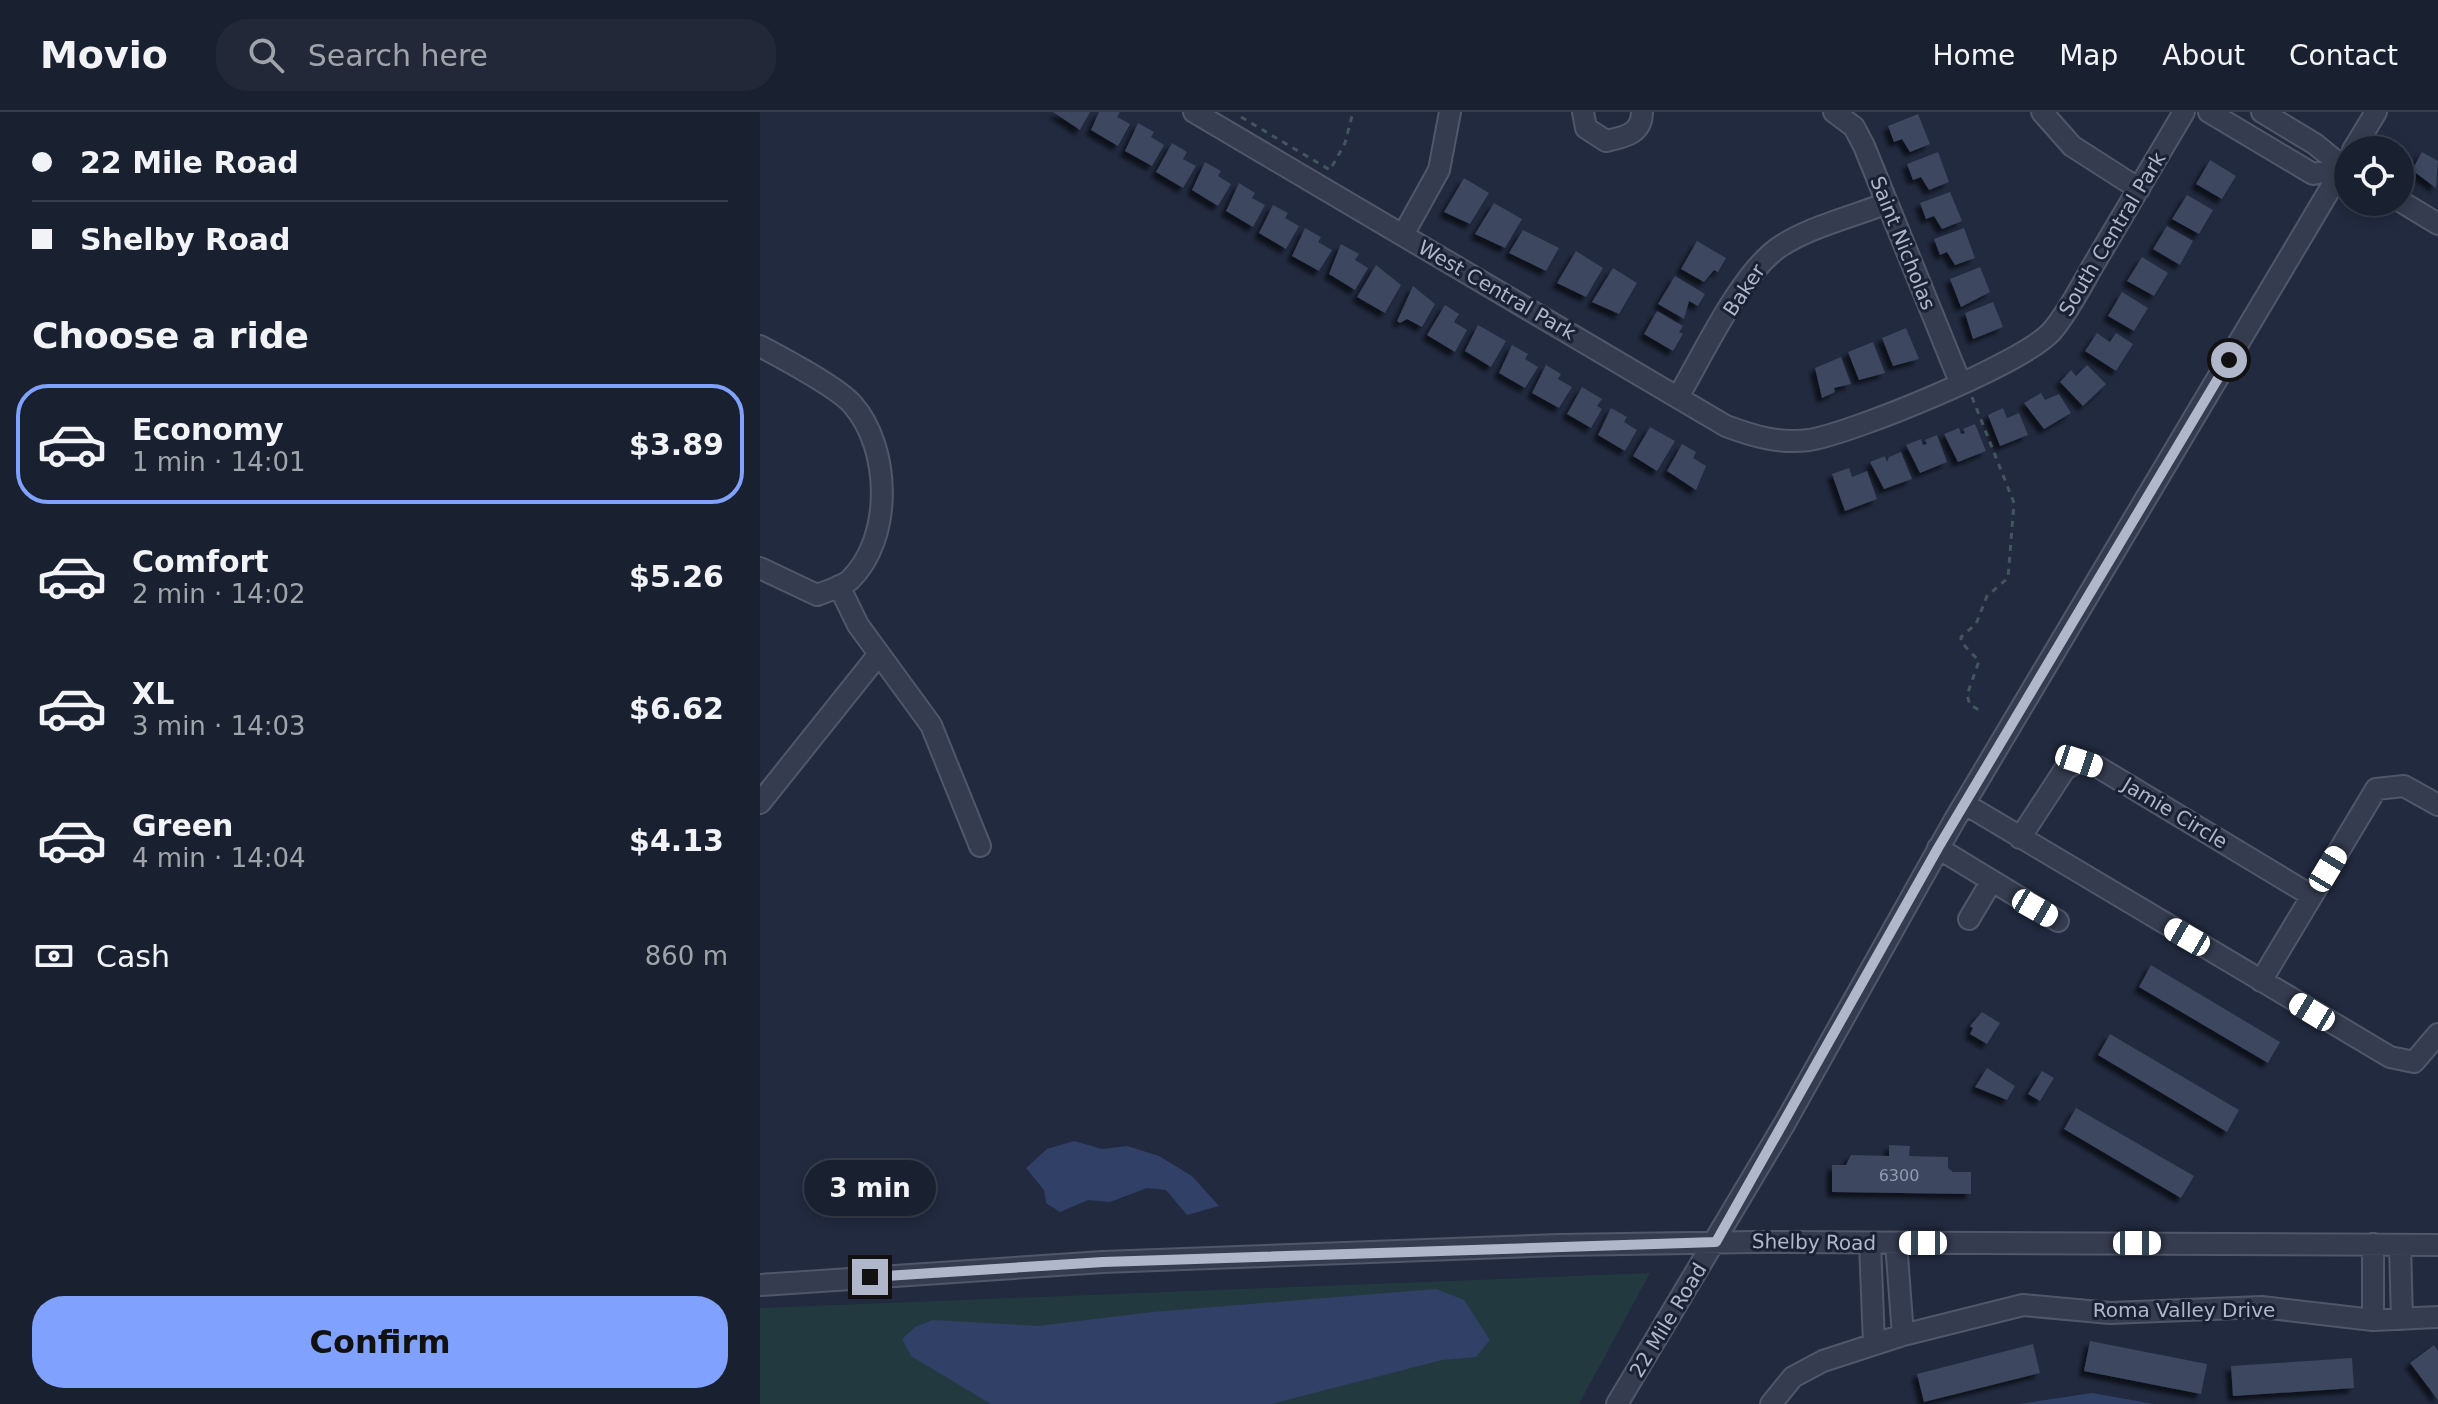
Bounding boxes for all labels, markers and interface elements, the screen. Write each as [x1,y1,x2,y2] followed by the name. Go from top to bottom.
[216,19,776,91] search box
[40,33,168,77] text: Movio
[244,33,288,77] icon: search
[308,38,488,73] text: Search here
[1932,39,2015,72] text: Home
[2059,39,2118,72] text: Map
[2162,39,2245,72] text: About
[2289,39,2398,72] text: Contact
[2334,136,2414,216] map controls
[2334,136,2414,216] button: locate
[80,145,299,180] text: 22 Mile Road
[2054,147,2171,320] street label: South Central Park
[1865,173,1941,313] street label: Saint Nicholas
[80,222,291,257] text: Shelby Road
[1414,235,1580,345] street label: West Central Park
[1718,259,1770,320] street label: Baker
[32,315,309,356] text: Choose a ride
[2211,342,2247,378] route start
[36,408,108,480] icon: car
[132,412,284,447] text: Economy
[629,427,724,462] text: $3.89
[132,447,306,477] text: 1 min · 14:01
[36,540,108,612] icon: car
[132,544,269,579] text: Comfort
[629,559,724,594] text: $5.26
[132,579,306,609] text: 2 min · 14:02
[36,672,108,744] icon: car
[132,676,174,711] text: XL
[629,691,724,726] text: $6.62
[132,711,306,741] text: 3 min · 14:03
[2052,742,2106,780] car
[2117,771,2232,854] street label: Jamie Circle
[36,804,108,876] icon: car
[132,808,233,843] text: Green
[629,823,724,858] text: $4.13
[2305,842,2351,896] car
[132,843,306,873] text: 4 min · 14:04
[2008,886,2062,930] car
[2160,915,2214,959] car
[32,934,76,978] icon: cash
[96,939,170,974] text: Cash
[645,941,728,971] text: 860 m
[2285,989,2339,1035] car
[804,1161,936,1217] callout: 3 min
[1879,1166,1919,1185] house number: 6300
[829,1173,911,1203] text: 3 min
[1752,1229,1876,1255] street label: Shelby Road
[1899,1231,1947,1255] car
[2113,1231,2161,1255] car
[852,1259,888,1295] route end
[1624,1259,1712,1381] street label: 22 Mile Road
[32,1296,728,1388] button: Confirm
[2093,1298,2275,1322] street label: Roma Valley Drive

